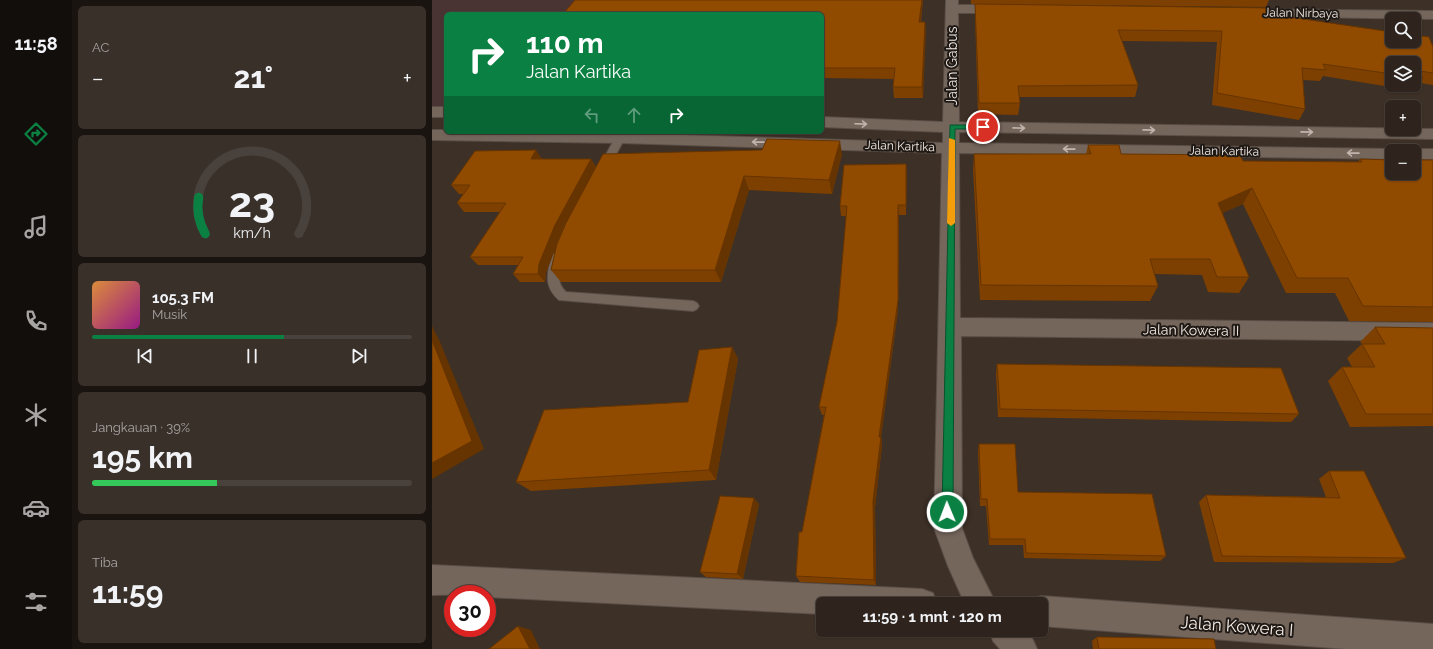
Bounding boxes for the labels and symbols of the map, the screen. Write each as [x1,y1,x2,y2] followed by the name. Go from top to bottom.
[1263,5,1339,21] street label: Jalan Nirbaya
[944,26,960,105] street label: Jalan Gabus
[966,110,1000,144] pin
[854,120,867,128] one-way arrow
[1012,124,1025,132] one-way arrow
[1142,126,1155,133] one-way arrow
[1300,128,1313,136] one-way arrow
[752,138,765,146] one-way arrow
[865,138,935,154] street label: Jalan Kartika
[1189,143,1259,159] street label: Jalan Kartika
[1063,145,1076,153] one-way arrow
[1347,149,1360,157] one-way arrow
[1143,321,1239,339] street label: Jalan Kowera II
[926,491,968,533] position arrow
[444,585,496,637] speed limit sign: 30
[1180,612,1294,640] street label: Jalan Kowera I

